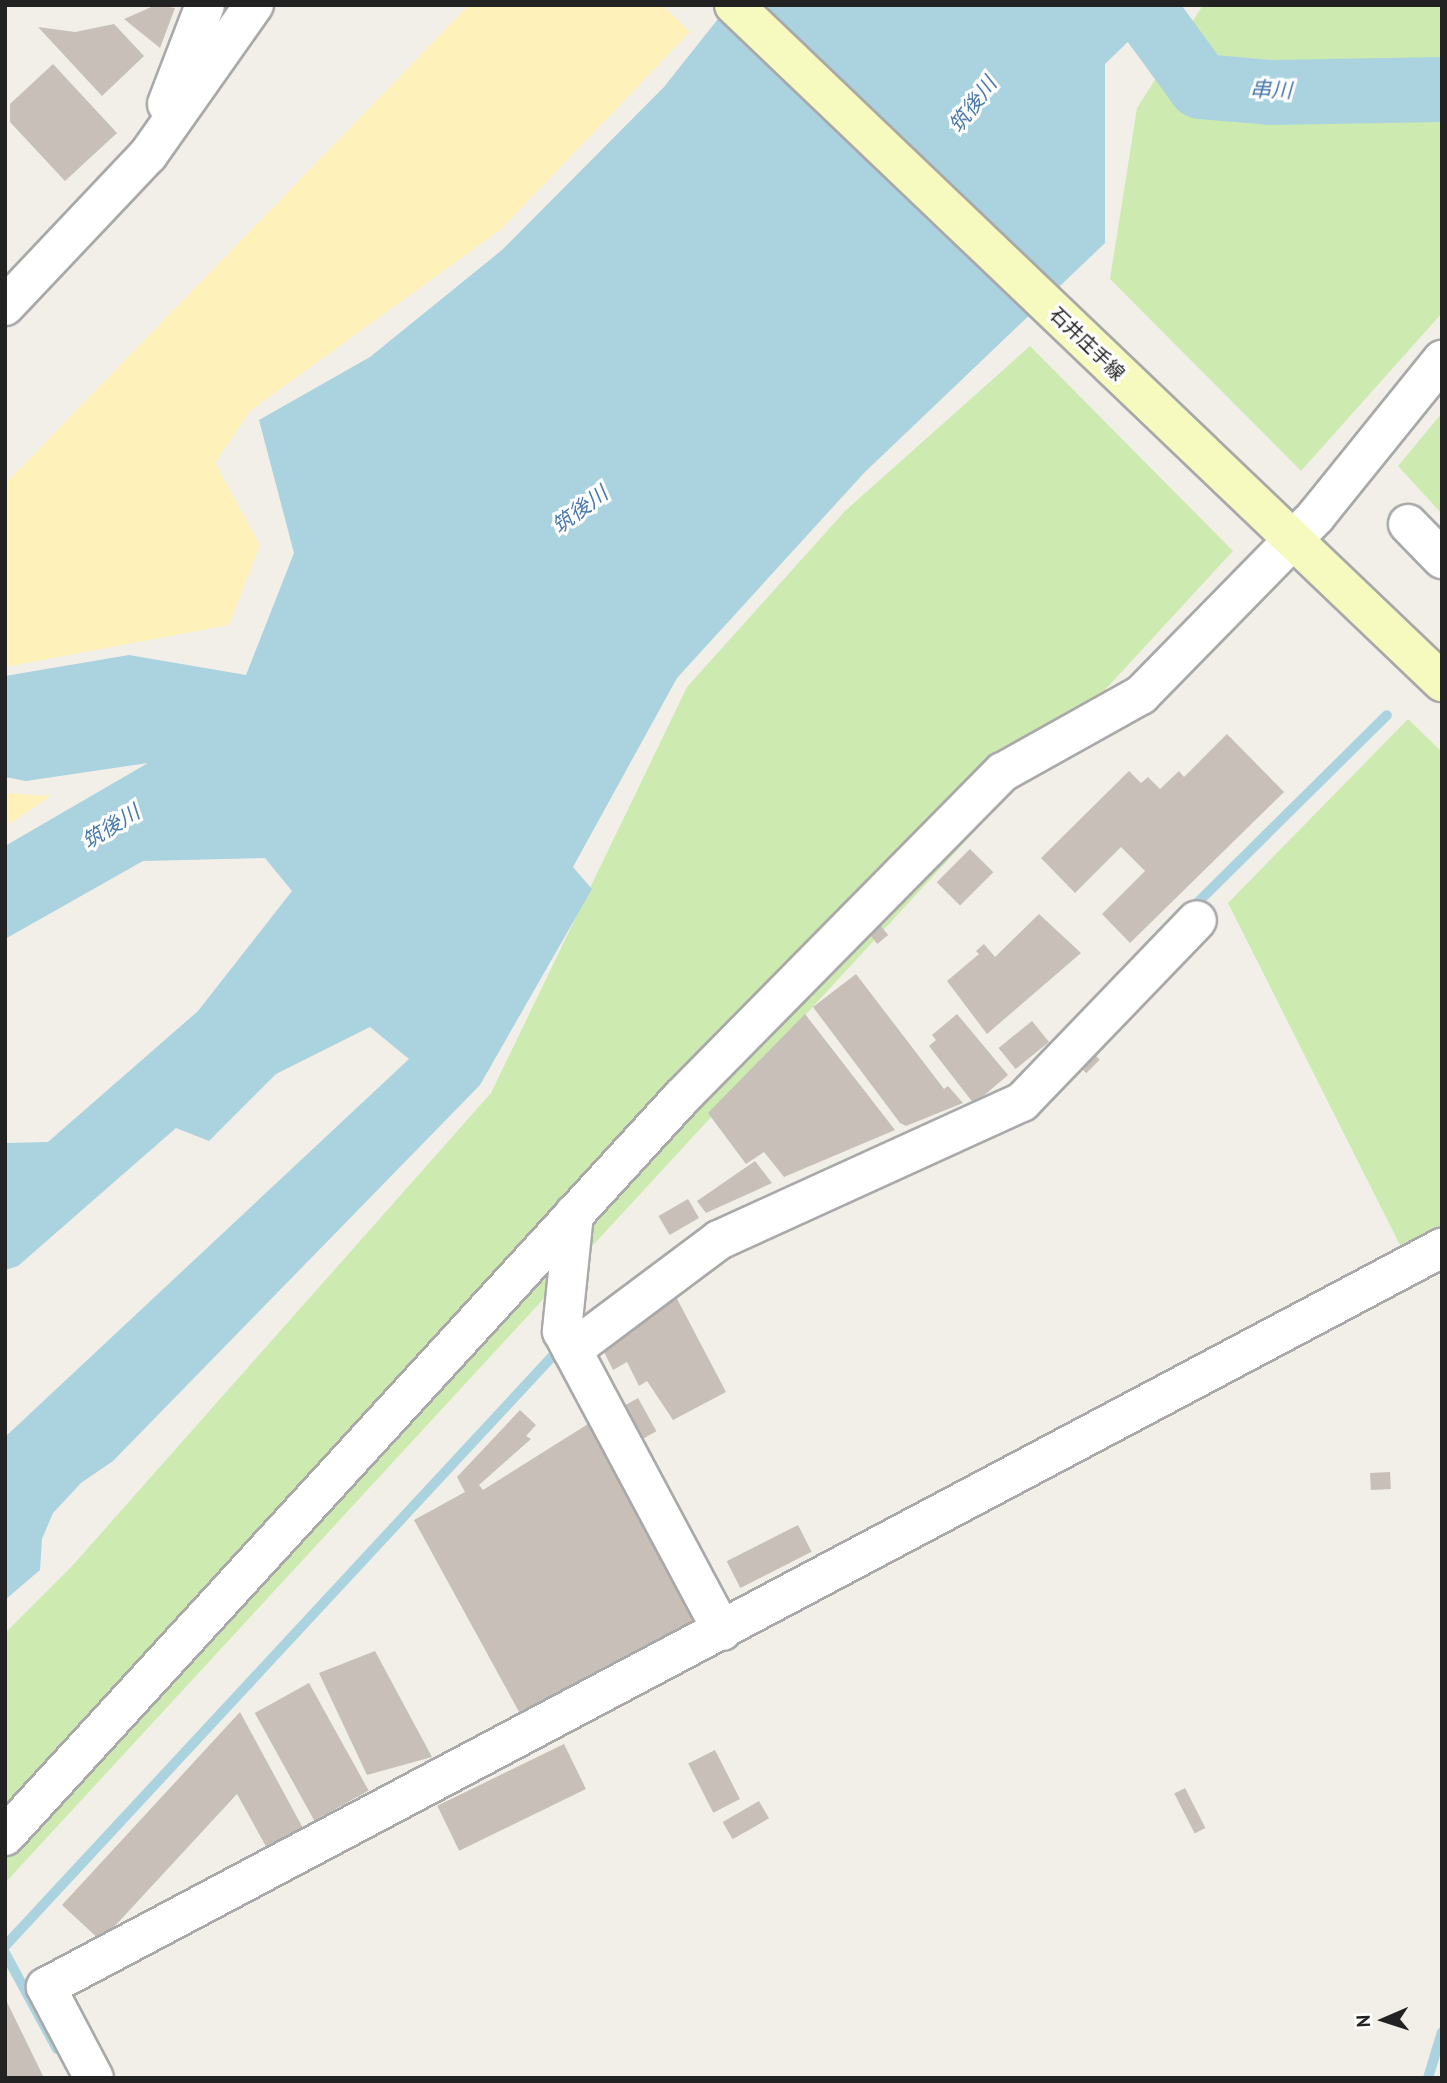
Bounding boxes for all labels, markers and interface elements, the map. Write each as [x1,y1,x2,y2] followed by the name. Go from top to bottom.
[944,72,1002,138] water label: 筑後川
[1250,77,1292,103] water label: 串川
[1045,303,1129,385] street label: 石井庄手線
[547,481,613,539] water label: 筑後川
[78,800,144,854] water label: 筑後川
[1349,1985,1419,2055] north arrow
[1351,2014,1375,2028] text: N

